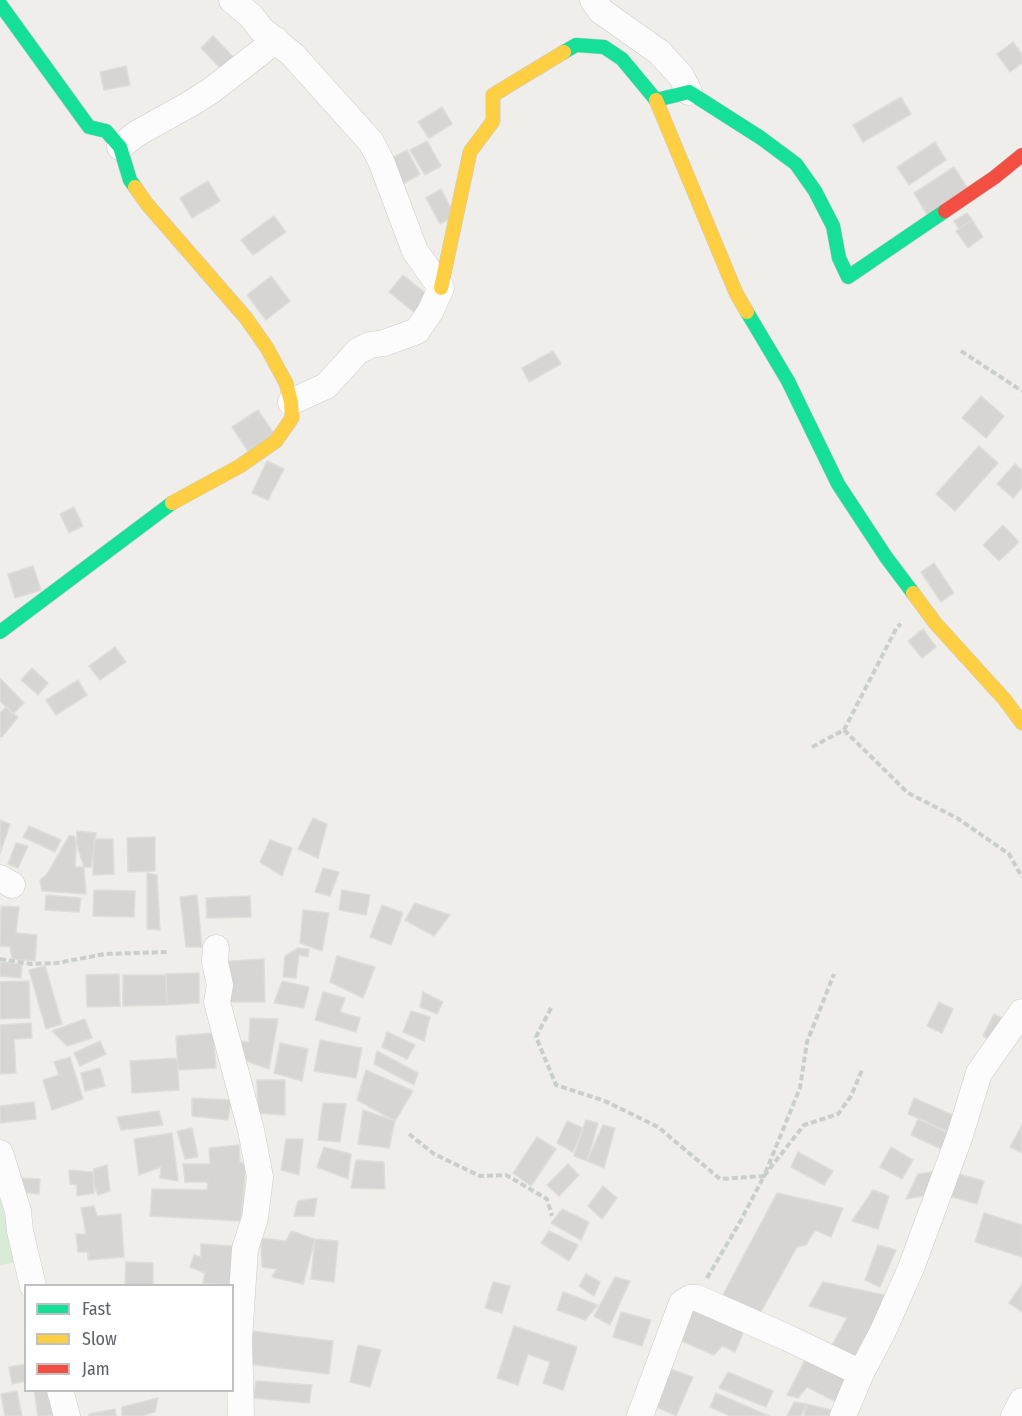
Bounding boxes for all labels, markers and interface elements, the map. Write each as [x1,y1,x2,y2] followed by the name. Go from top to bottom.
[24,1284,234,1392] legend
[82,1298,111,1320] text: Fast
[82,1328,117,1350] text: Slow
[82,1358,110,1380] text: Jam

